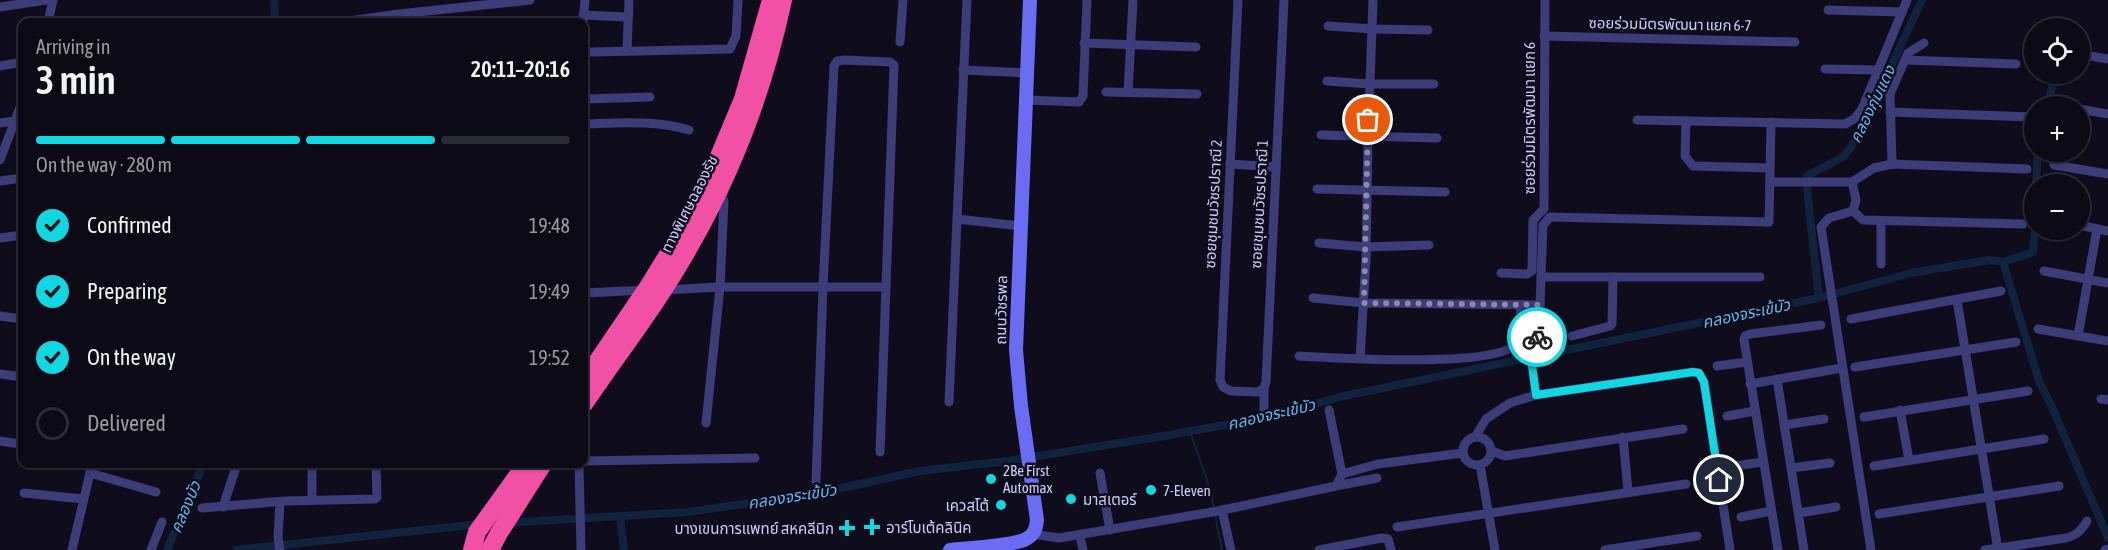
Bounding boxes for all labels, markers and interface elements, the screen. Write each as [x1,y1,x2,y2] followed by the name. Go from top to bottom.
[1588,14,1752,34] street label: ซอยร่วมมิตรพัฒนา แยก 6-7
[2024,18,2090,240] map controls
[2024,18,2090,84] button: locate
[36,35,110,58] text: Arriving in
[1521,42,1538,194] street label: ซอยร่วมมิตรพัฒนา แยก 6
[471,56,570,82] text: 20:11–20:16
[36,58,116,102] text: 3 min
[1846,61,1901,146] water label: คลองกุ่มแดง
[1342,94,1393,145] pin
[2024,96,2090,162] button: +
[1351,103,1384,136] icon: bag
[1201,139,1226,269] street label: ซอยชุมชนวัชรปราณี 2
[1247,139,1272,269] street label: ซอยชุมชนวัชรปราณี 1
[36,153,172,176] text: On the way · 280 m
[657,153,721,255] street label: ทางพิเศษฉลองรัช
[2024,174,2090,240] button: −
[36,209,69,242] icon: check
[87,212,172,238] text: Confirmed
[529,214,570,237] text: 19:48
[36,275,69,308] icon: check
[992,275,1010,345] street label: ถนนวัชรพล
[87,278,167,304] text: Preparing
[529,280,570,303] text: 19:49
[1700,295,1793,331] water label: คลองจระเข้บัว
[1507,307,1567,367] courier
[1521,321,1554,354] icon: bike
[36,341,69,374] icon: check
[87,344,176,370] text: On the way
[529,346,570,369] text: 19:52
[1225,395,1318,433] water label: คลองจระเข้บัว
[87,410,166,436] text: Delivered
[1693,454,1744,505] pin
[1003,462,1053,496] place label: 2Be First Automax
[1702,463,1735,496] icon: home
[984,472,998,486] marker: 2Be First Automax
[166,477,204,535] water label: คลองบัว
[747,480,839,512] water label: คลองจระเข้บัว
[1163,482,1211,499] place label: 7-Eleven
[1144,483,1158,497] marker: 7-Eleven
[1083,491,1137,508] place label: มาสเตอร์
[1064,492,1078,506] marker: มาสเตอร์
[946,497,989,514] place label: เควสโต้
[994,498,1008,512] marker: เควสโต้
[863,518,881,536] marker: อาร์โบเต้คลินิค
[838,519,856,537] marker: บางเขนการแพทย์ สหคลีนิก
[886,519,972,536] place label: อาร์โบเต้คลินิค
[675,520,834,537] place label: บางเขนการแพทย์ สหคลีนิก

